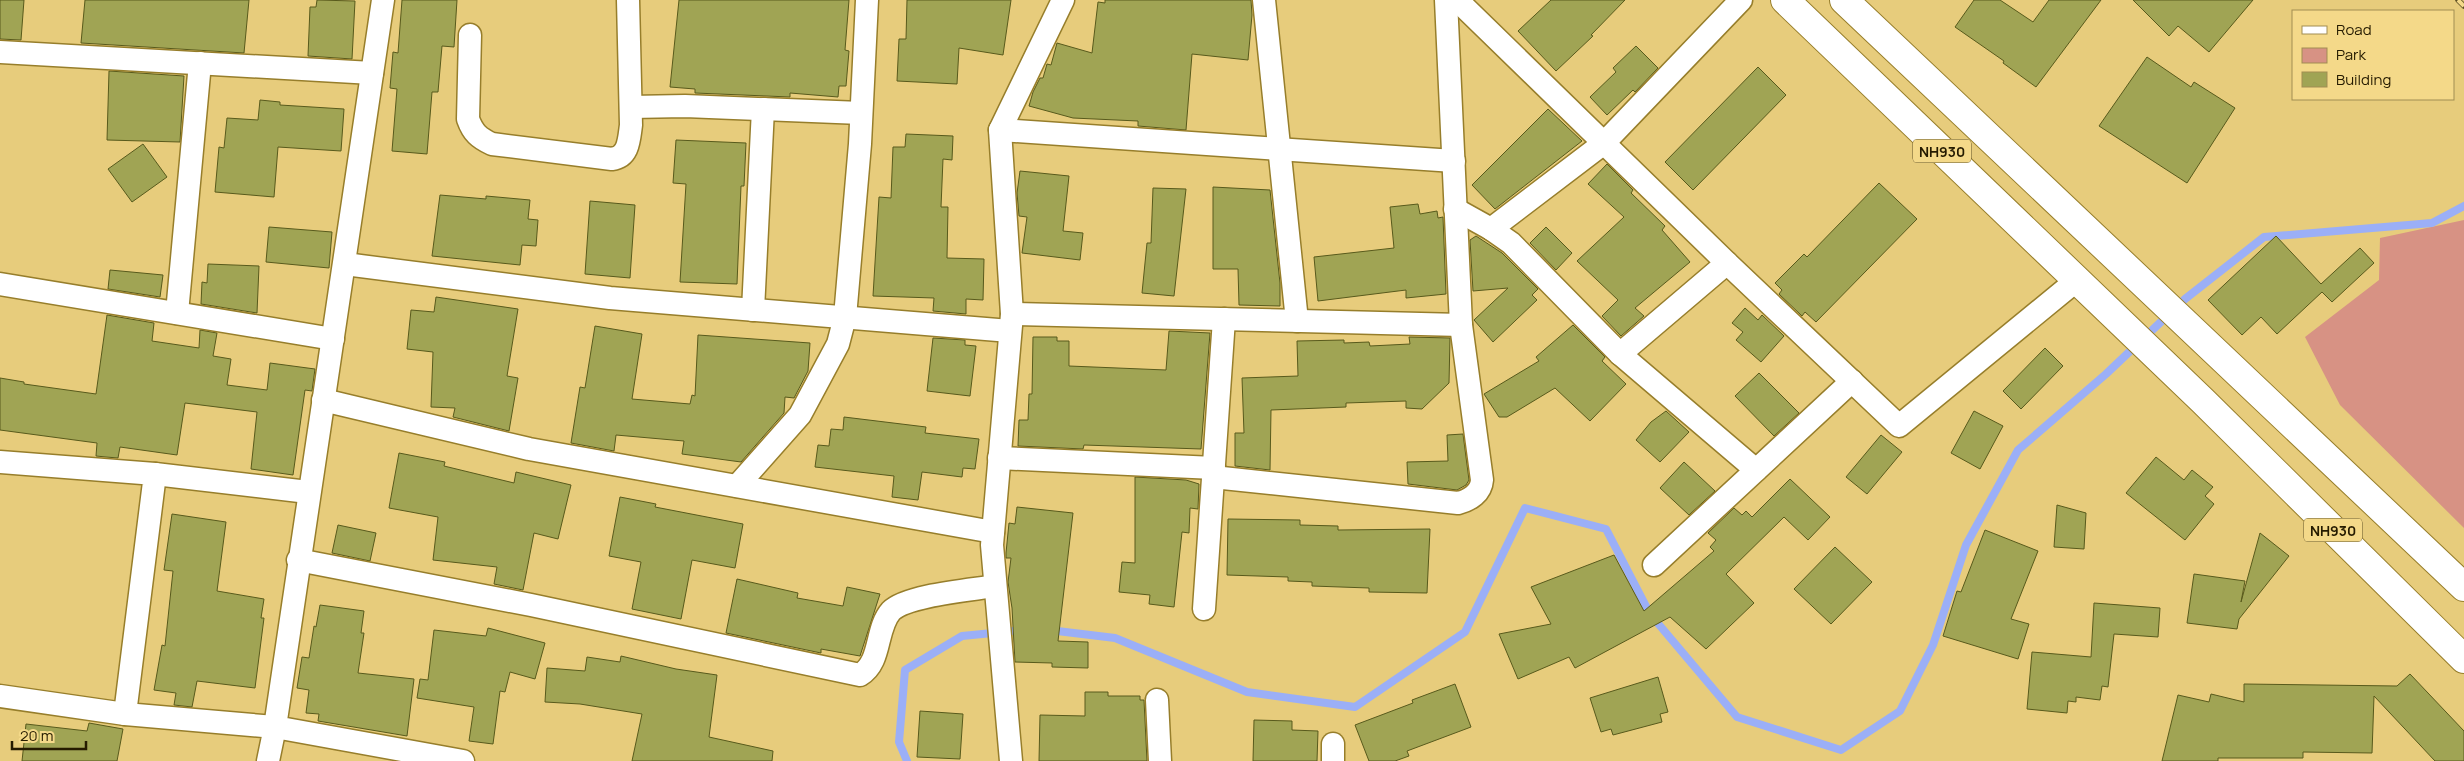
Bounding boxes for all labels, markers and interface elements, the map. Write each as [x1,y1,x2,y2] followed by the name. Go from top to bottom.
[2292,10,2454,100] legend
[2336,19,2372,40] text: Road
[2336,44,2366,65] text: Park
[2336,69,2391,90] text: Building
[1913,140,1971,162] road number: NH930
[2304,518,2362,542] road number: NH930
[12,718,86,750] scale bar
[20,725,53,746] text: 20 m

